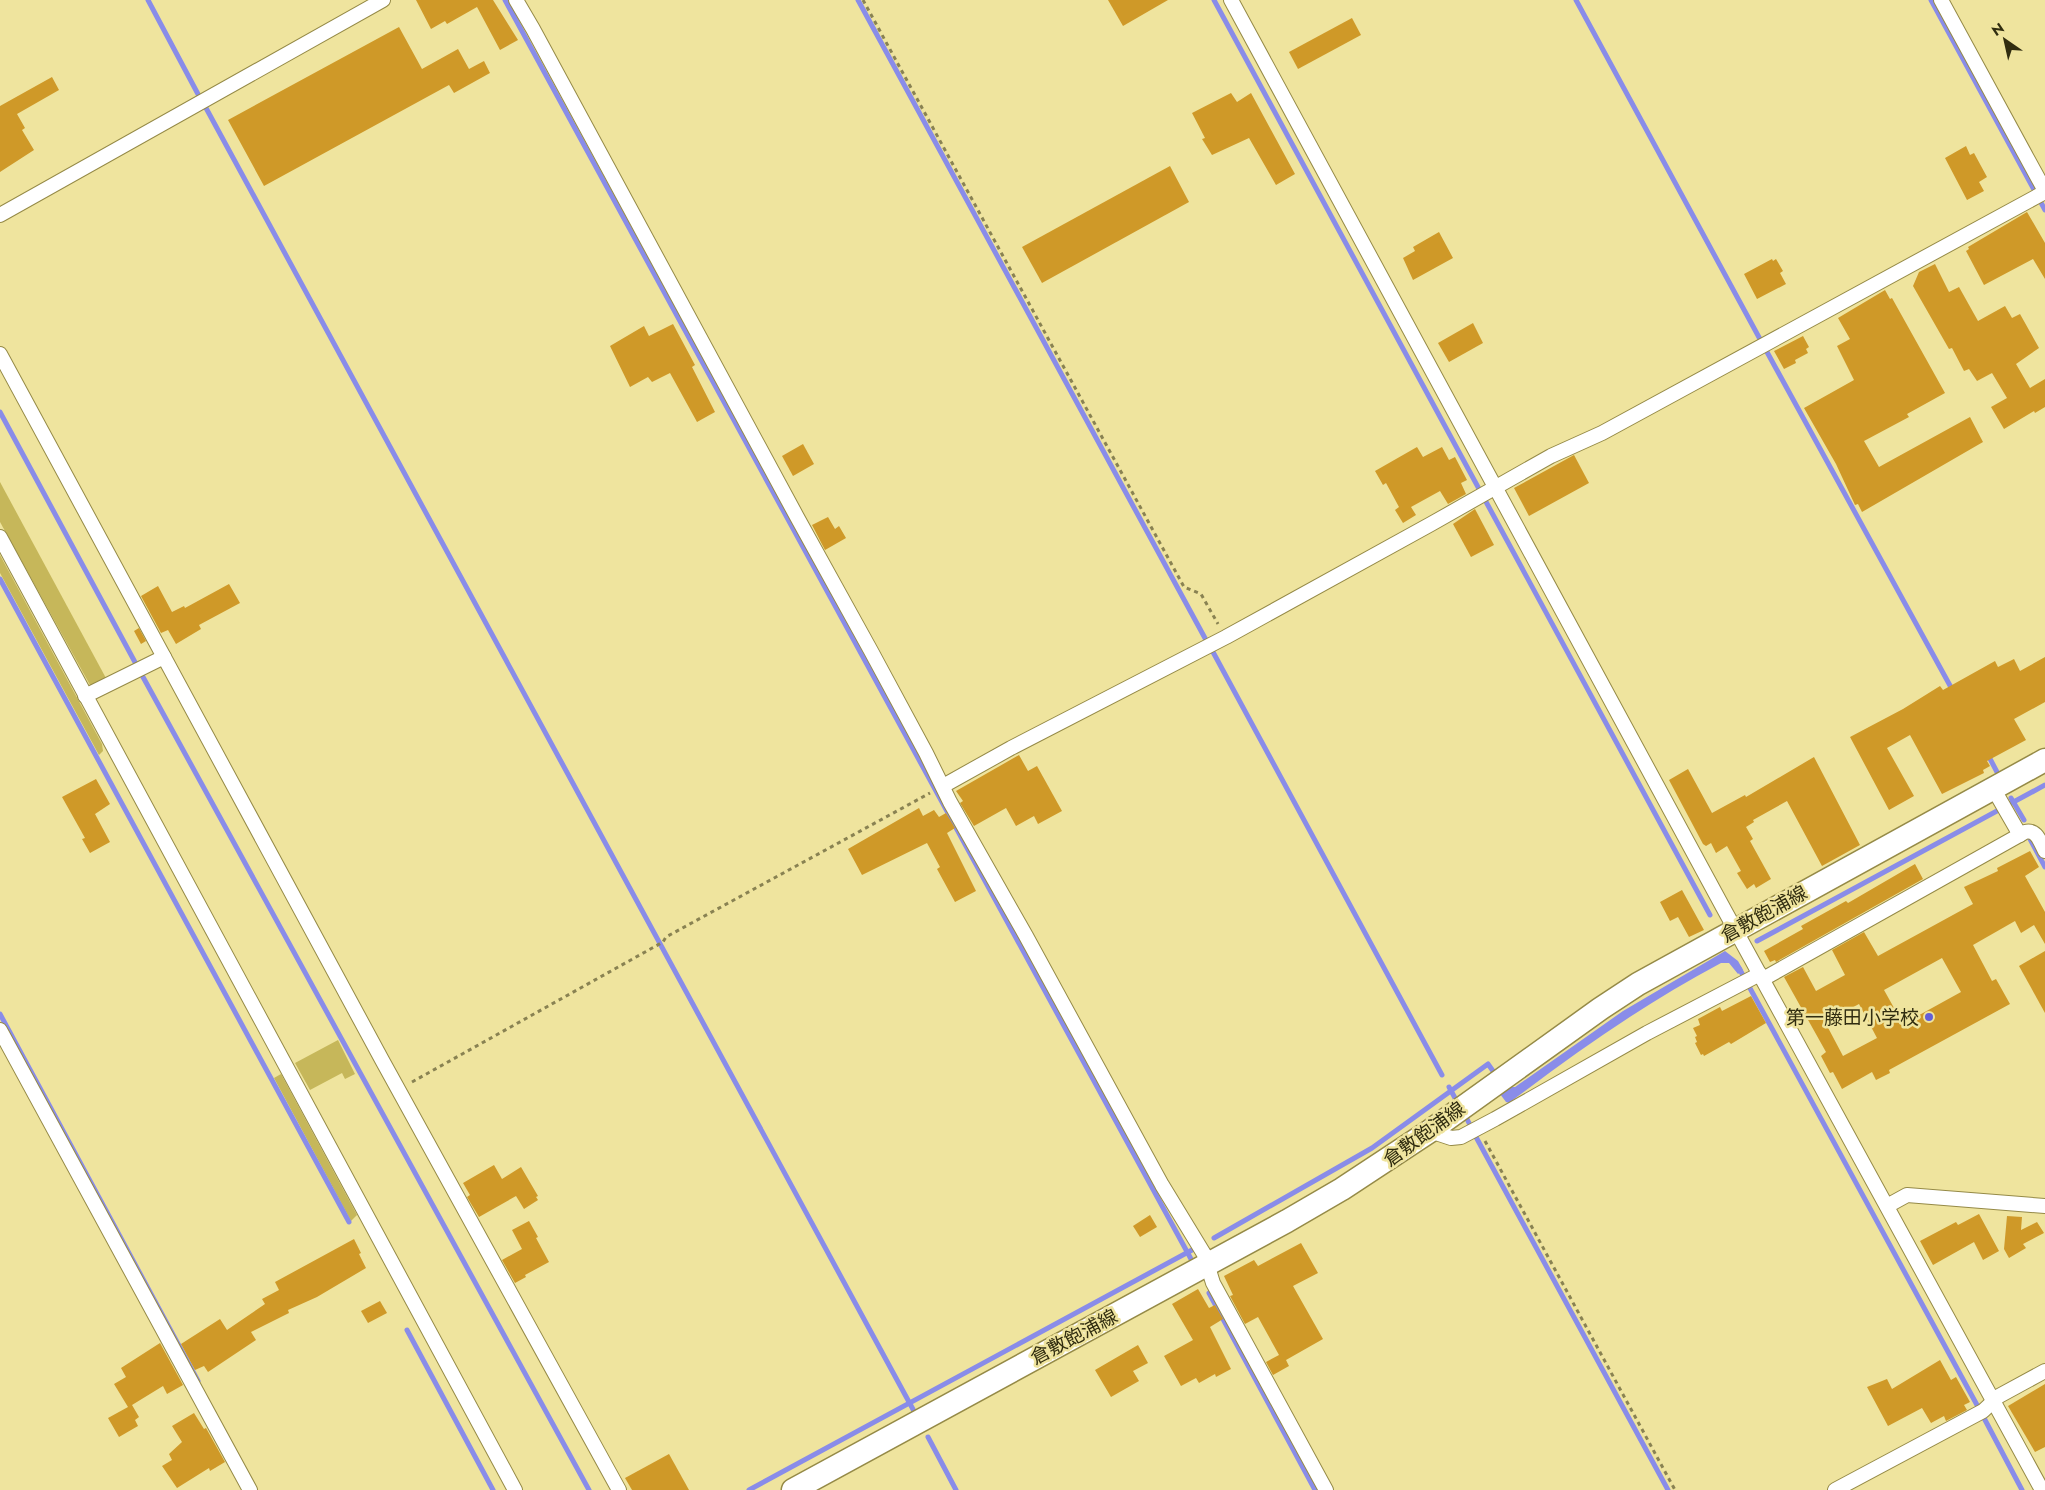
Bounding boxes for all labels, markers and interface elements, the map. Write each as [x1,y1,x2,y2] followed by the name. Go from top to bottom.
[1980,15,2030,65] north arrow
[1988,18,2008,41] text: N
[1716,879,1812,949] street label: 倉敷飽浦線
[1786,1004,1919,1031] place label: 第一藤田小学校
[1923,1011,1935,1023] marker: 第一藤田小学校
[1378,1095,1470,1173] street label: 倉敷飽浦線
[1026,1303,1122,1371] street label: 倉敷飽浦線

